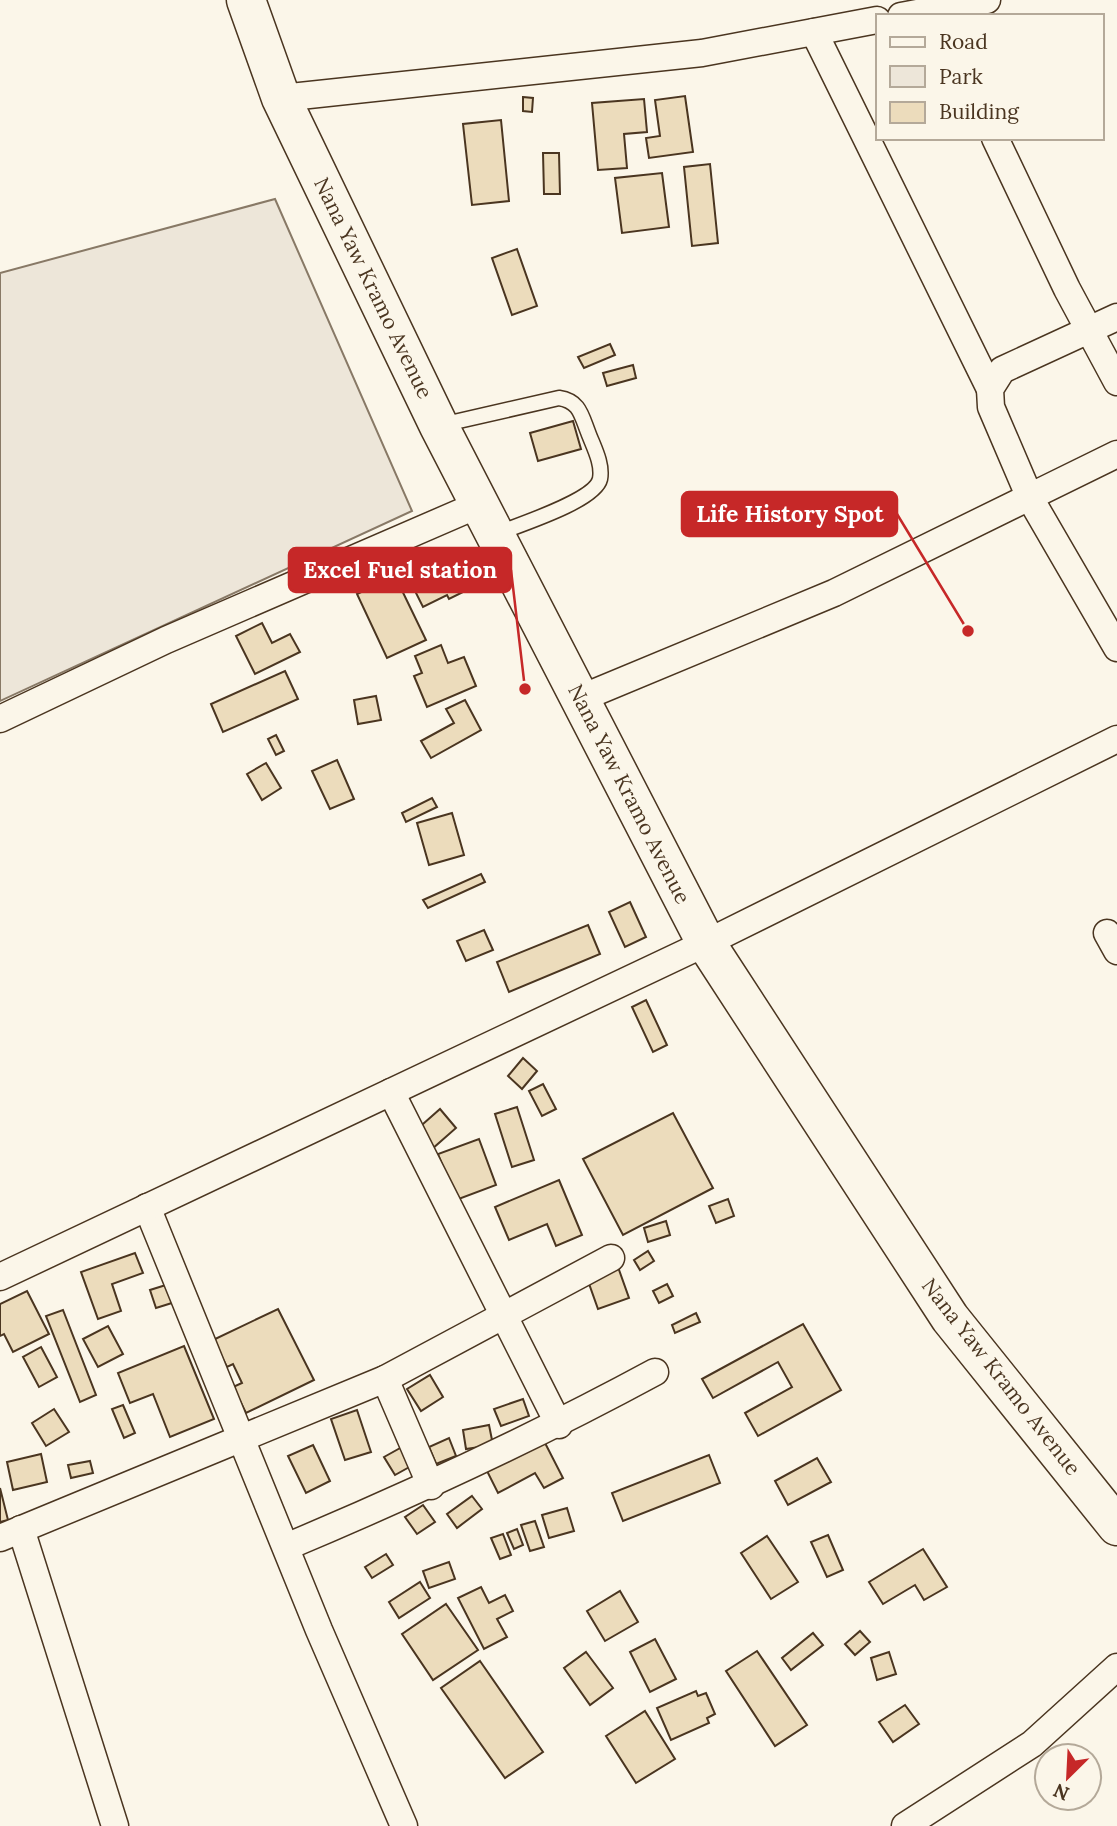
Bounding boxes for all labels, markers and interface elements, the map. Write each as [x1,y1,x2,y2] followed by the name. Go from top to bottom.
[876,14,1103,140] legend
[939,28,988,55] text: Road
[939,63,983,90] text: Park
[939,98,1019,125] text: Building
[308,173,439,403] street label: Nana Yaw Kramo Avenue
[682,492,897,536] callout: Life History Spot
[696,499,884,528] text: Life History Spot
[289,548,511,592] callout: Excel Fuel station
[303,555,497,584] text: Excel Fuel station
[562,679,697,908] street label: Nana Yaw Kramo Avenue
[916,1273,1087,1481] street label: Nana Yaw Kramo Avenue
[1033,1742,1103,1812] north arrow
[1049,1778,1073,1806] text: N

